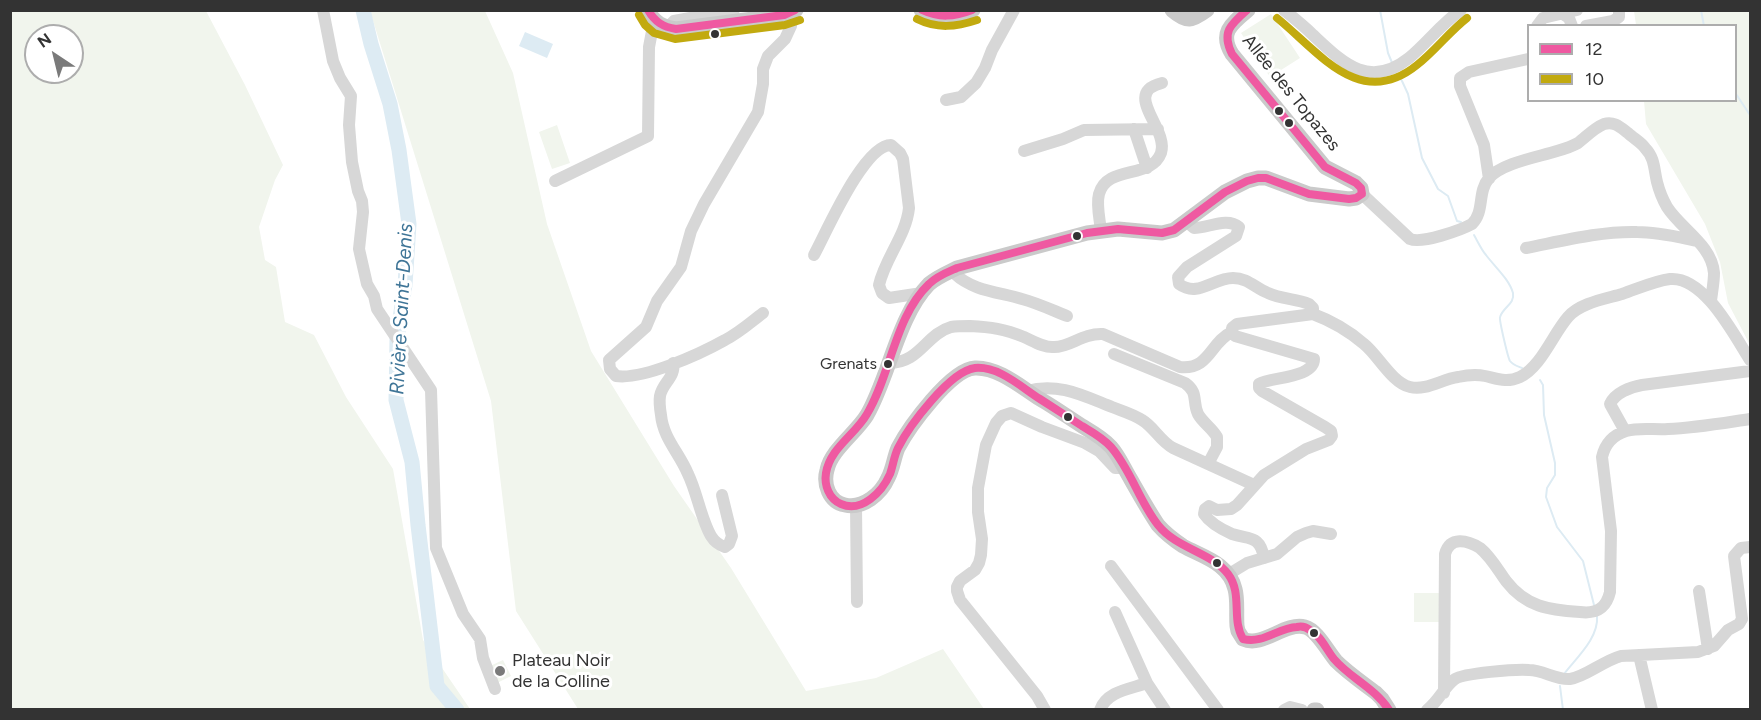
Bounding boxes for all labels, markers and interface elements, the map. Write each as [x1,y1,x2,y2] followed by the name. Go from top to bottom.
[24,24,84,84] north arrow
[1527,24,1737,102] legend
[709,28,721,40] unlabelled marker
[34,29,55,52] text: N
[1237,30,1345,156] street label: Allée des Topazes
[1585,38,1603,60] text: 12
[1585,68,1604,90] text: 10
[1273,105,1285,117] unlabelled marker
[1283,117,1295,129] unlabelled marker
[386,223,418,395] water label: Rivière Saint-Denis
[1071,230,1083,242] unlabelled marker
[820,354,877,374] place label: Grenats
[882,358,894,370] marker: Grenats
[1062,411,1074,423] unlabelled marker
[1211,557,1223,569] unlabelled marker
[1308,627,1320,639] unlabelled marker
[512,650,610,692] place label: Plateau Noir de la Colline
[493,664,507,678] marker: Plateau Noir de la Colline

